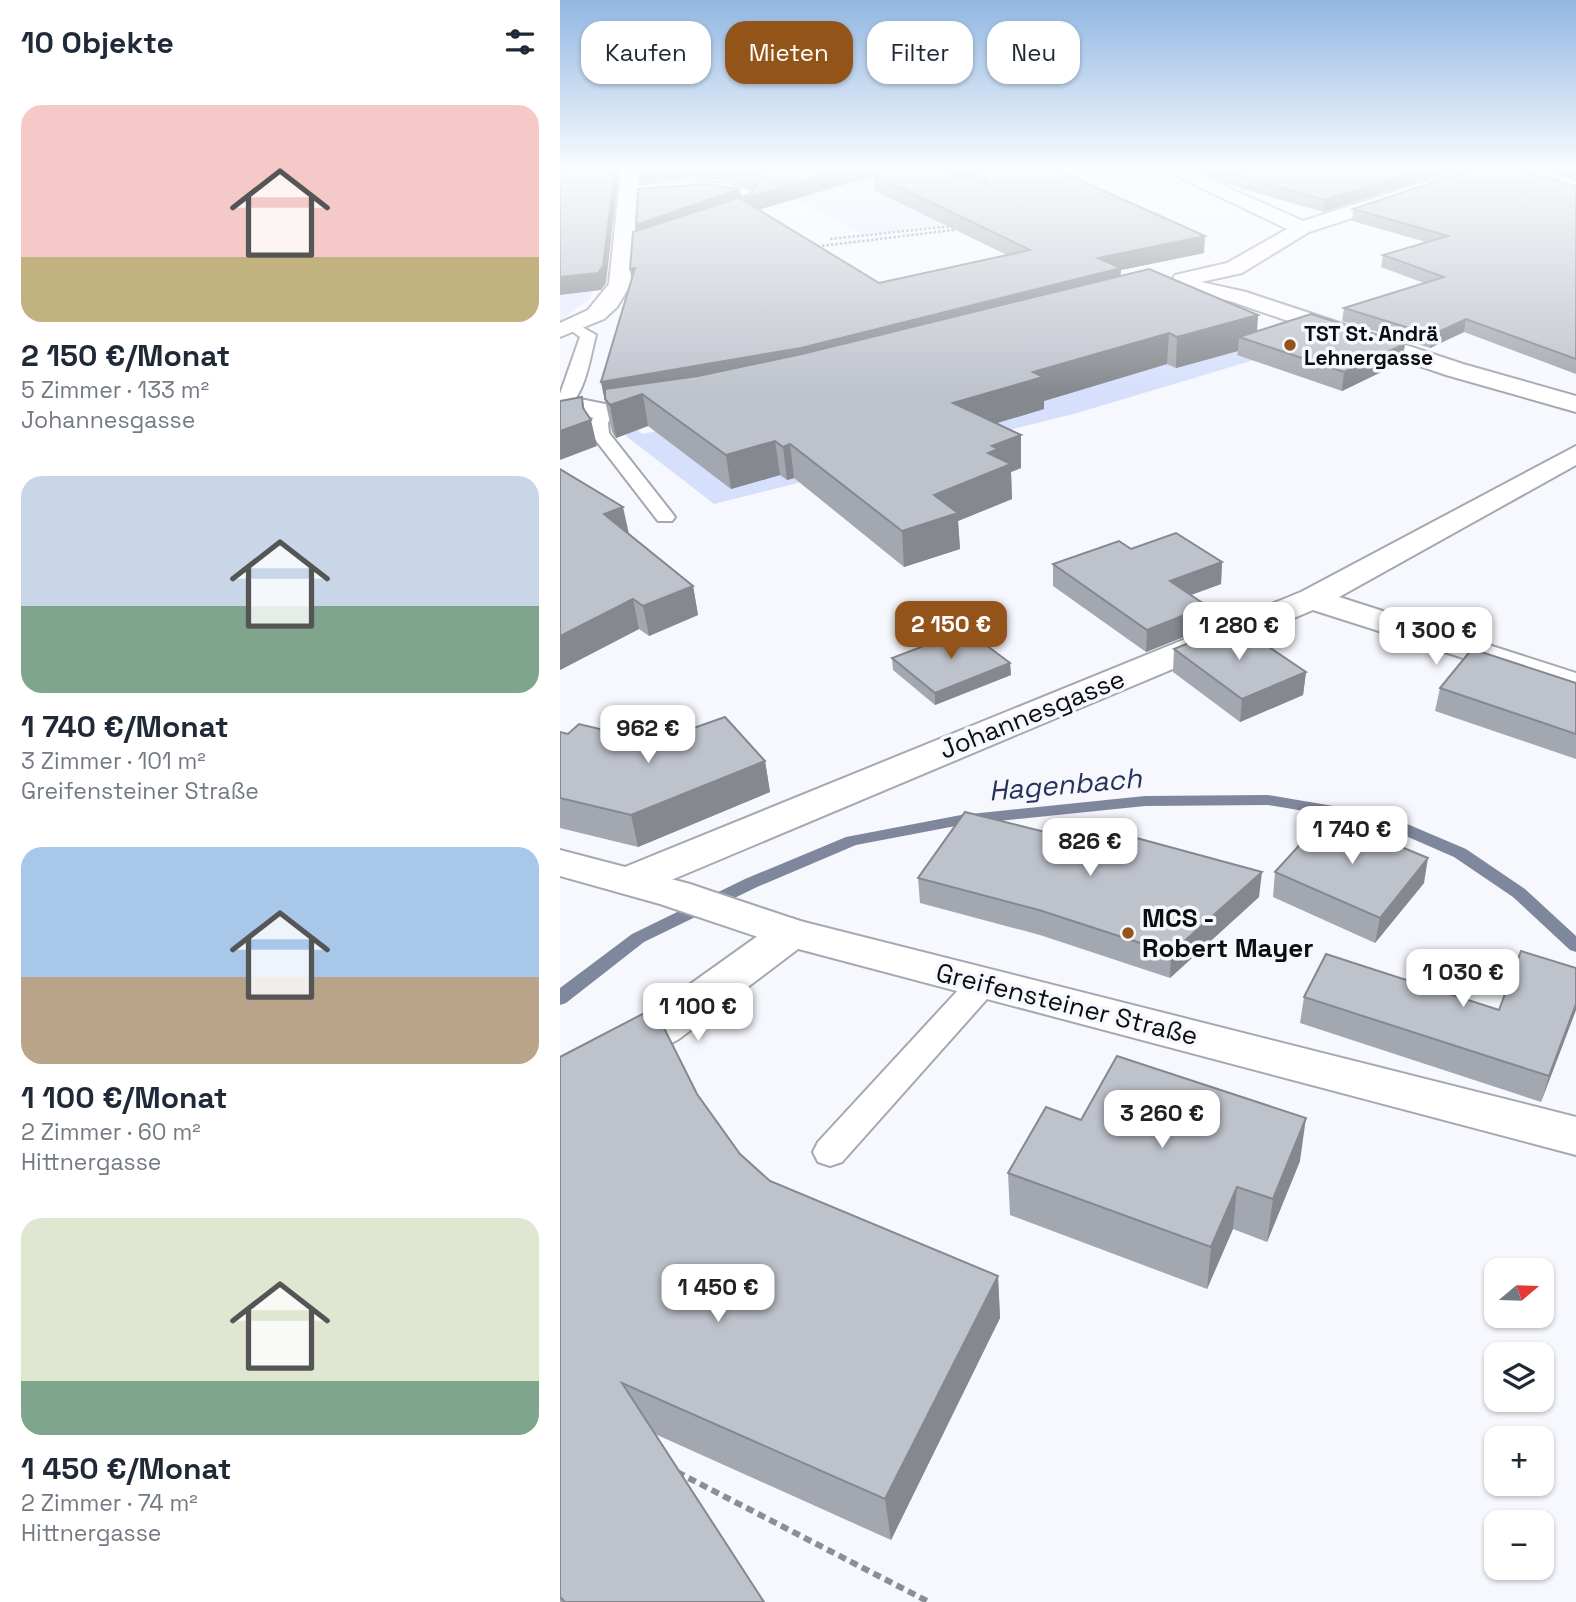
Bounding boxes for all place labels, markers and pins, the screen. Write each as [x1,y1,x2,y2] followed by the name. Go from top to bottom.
[1304,320,1438,371] place label: TST St. Andrä Lehnergasse
[1282,337,1298,353] marker: TST St. Andrä Lehnergasse
[886,602,1016,661] pin: 2 150 €
[1174,602,1304,662] pin: 1 280 €
[1371,608,1501,667] pin: 1 300 €
[599,706,697,765] pin: 962 €
[1287,806,1417,866] pin: 1 740 €
[1041,818,1139,878] pin: 826 €
[1142,901,1314,965] place label: MCS - Robert Mayer
[1120,925,1136,941] marker: MCS - Robert Mayer
[1398,950,1528,1009] pin: 1 030 €
[633,984,763,1043] pin: 1 100 €
[1097,1090,1227,1150] pin: 3 260 €
[653,1264,783,1324] pin: 1 450 €

